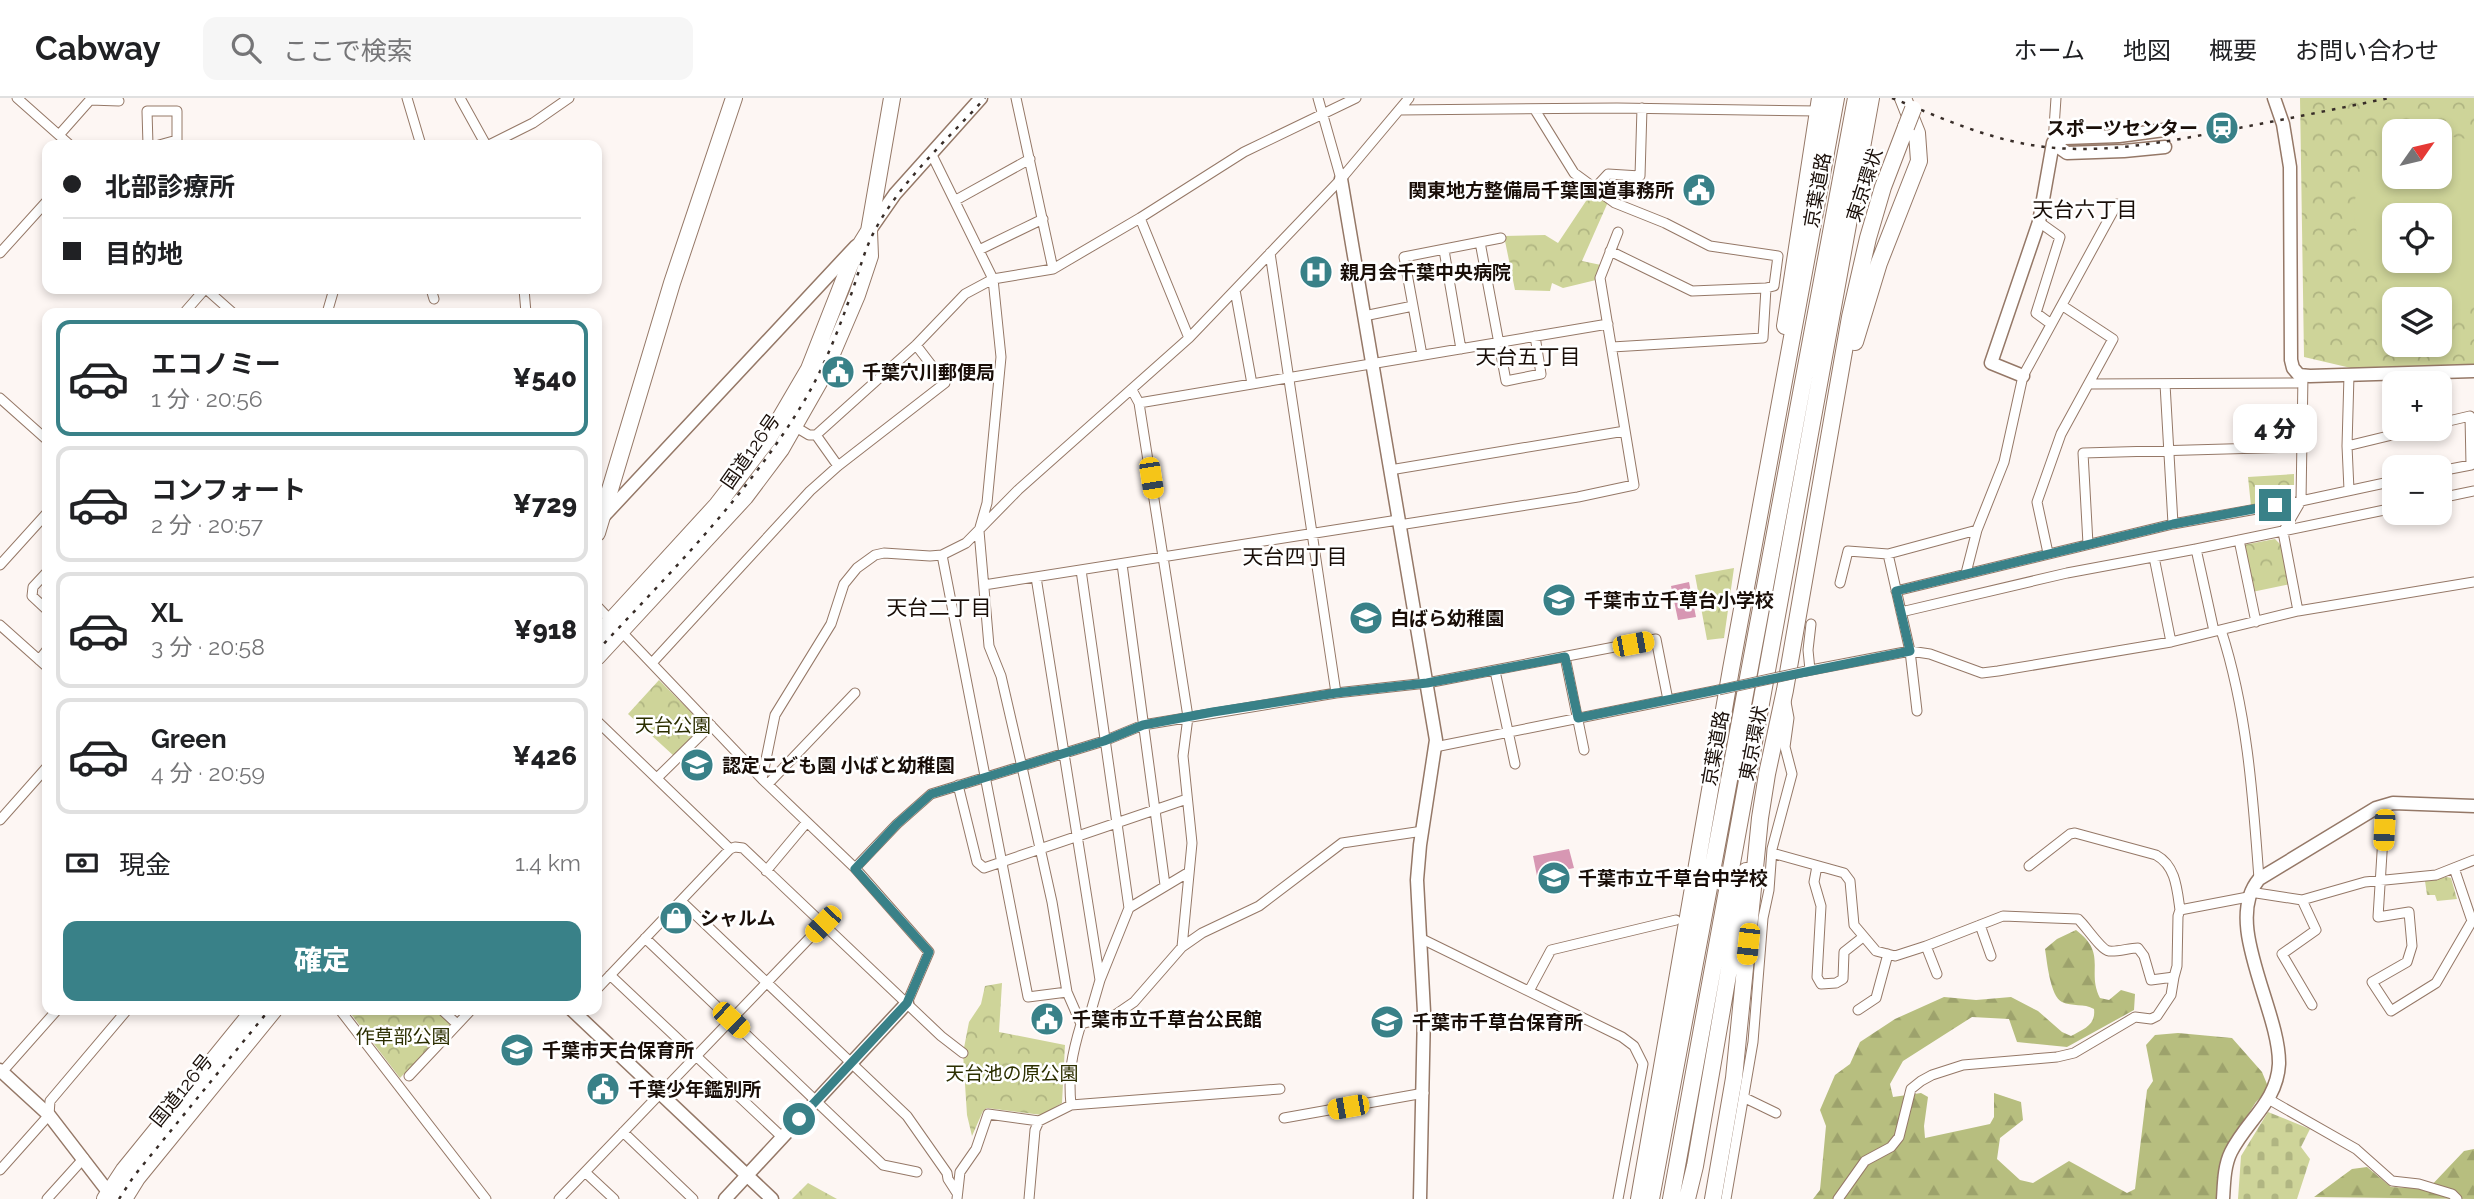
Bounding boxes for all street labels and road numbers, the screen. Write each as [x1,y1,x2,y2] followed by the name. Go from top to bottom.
[1842,145,1886,225] street label: 東京環状
[1800,151,1834,229] street label: 京葉道路
[716,409,784,493] street label: 国道126号
[1735,704,1771,782] street label: 東京環状
[1698,709,1732,787] street label: 京葉道路
[145,1049,217,1131] street label: 国道126号

